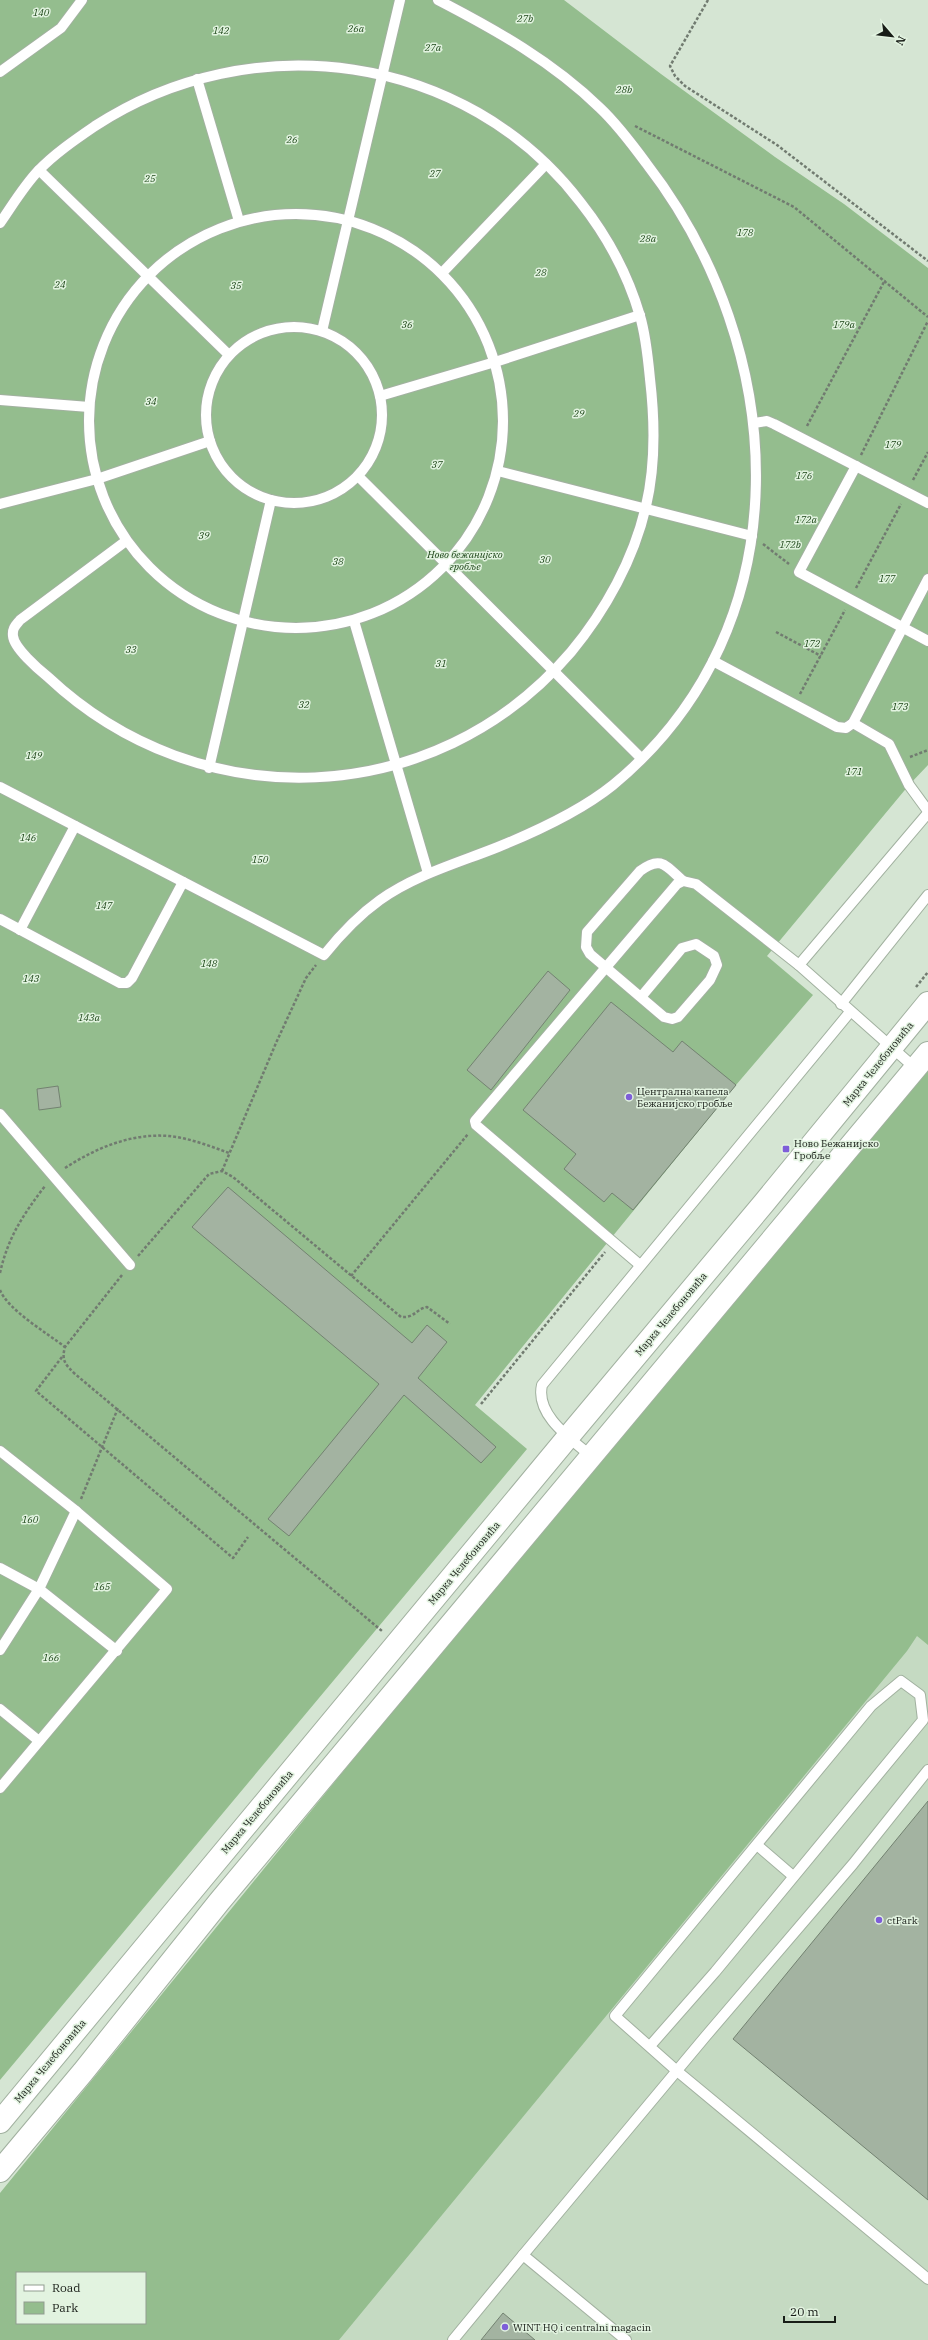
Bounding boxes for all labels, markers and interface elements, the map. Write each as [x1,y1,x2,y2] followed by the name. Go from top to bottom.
[33,6,50,19] park label: 140
[516,12,533,25] park label: 27b
[872,16,912,56] north arrow
[347,22,365,35] park label: 26a
[213,24,230,37] park label: 142
[892,34,909,48] text: N
[424,41,442,54] park label: 27a
[615,83,632,96] park label: 28b
[286,133,298,146] park label: 26
[429,167,441,180] park label: 27
[144,172,156,185] park label: 25
[737,226,754,239] park label: 178
[639,232,657,245] park label: 28a
[535,266,547,279] park label: 28
[54,278,66,291] park label: 24
[231,279,242,292] park label: 35
[402,318,413,331] park label: 36
[833,318,856,331] park label: 179a
[146,395,157,408] park label: 34
[573,407,585,420] park label: 29
[885,438,902,451] park label: 179
[432,458,443,471] park label: 37
[796,469,813,482] park label: 176
[795,513,818,526] park label: 172a
[199,529,210,542] park label: 39
[779,538,801,551] park label: 172b
[426,548,503,573] park label: Ново бежанијско гробље
[540,553,551,566] park label: 30
[333,555,344,568] park label: 38
[879,572,896,585] park label: 177
[804,637,821,650] park label: 172
[126,643,137,656] park label: 33
[436,657,447,670] park label: 31
[299,698,310,711] park label: 32
[892,700,909,713] park label: 173
[26,749,43,762] park label: 149
[846,765,862,778] park label: 171
[20,831,37,844] park label: 146
[252,853,269,866] park label: 150
[96,899,113,912] park label: 147
[201,957,218,970] park label: 148
[23,972,40,985] park label: 143
[78,1011,101,1024] park label: 143a
[840,1019,916,1109] street label: Марка Челебоновића
[637,1085,733,1110] place label: Централна капела Бежанијско гробље
[624,1092,634,1102] marker: Централна капела Бежанијско гробље
[794,1137,879,1162] place label: Ново Бежанијско Гробље
[781,1144,791,1154] marker: Ново Бежанијско Гробље
[632,1269,710,1358] street label: Марка Челебоновића
[22,1513,39,1526] park label: 160
[425,1518,503,1607] street label: Марка Челебоновића
[94,1580,111,1593] park label: 165
[43,1651,60,1664] park label: 166
[218,1767,296,1856] street label: Марка Челебоновића
[887,1914,918,1927] place label: ctPark
[874,1915,884,1925] marker: ctPark
[11,2016,89,2105] street label: Марка Челебоновића
[16,2272,146,2324] legend
[52,2280,81,2295] text: Road
[784,2298,835,2324] scale bar
[52,2300,78,2315] text: Park
[790,2304,819,2319] text: 20 m
[513,2321,652,2334] place label: WINT HQ i centralni magacin
[500,2322,510,2332] marker: WINT HQ i centralni magacin

